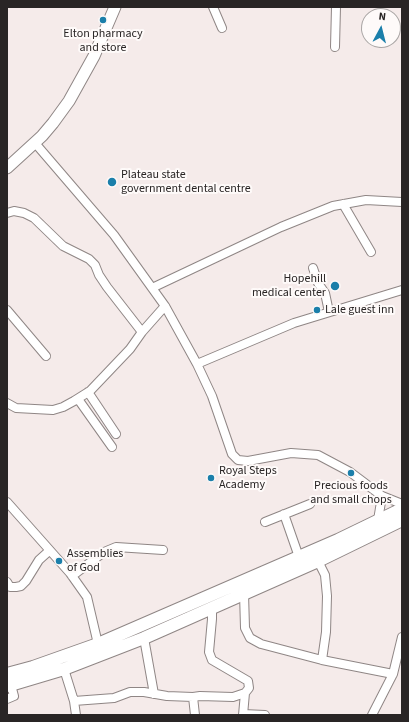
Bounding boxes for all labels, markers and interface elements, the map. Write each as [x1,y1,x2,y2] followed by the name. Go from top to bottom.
[361,8,401,48] north arrow
[378,9,387,24] text: N
[98,15,108,25] marker: Elton pharmacy and store
[63,27,143,55] place label: Elton pharmacy and store
[121,168,251,196] place label: Plateau state government dental centre
[106,176,118,188] marker: Plateau state government dental centre
[252,272,326,300] place label: Hopehill medical center
[329,280,341,292] marker: Hopehill medical center
[325,303,394,317] place label: Lale guest inn
[312,305,322,315] marker: Lale guest inn
[219,464,277,492] place label: Royal Steps Academy
[346,468,356,478] marker: Precious foods and small chops
[206,473,216,483] marker: Royal Steps Academy
[310,479,392,507] place label: Precious foods and small chops
[67,547,123,575] place label: Assemblies of God
[54,556,64,566] marker: Assemblies of God

